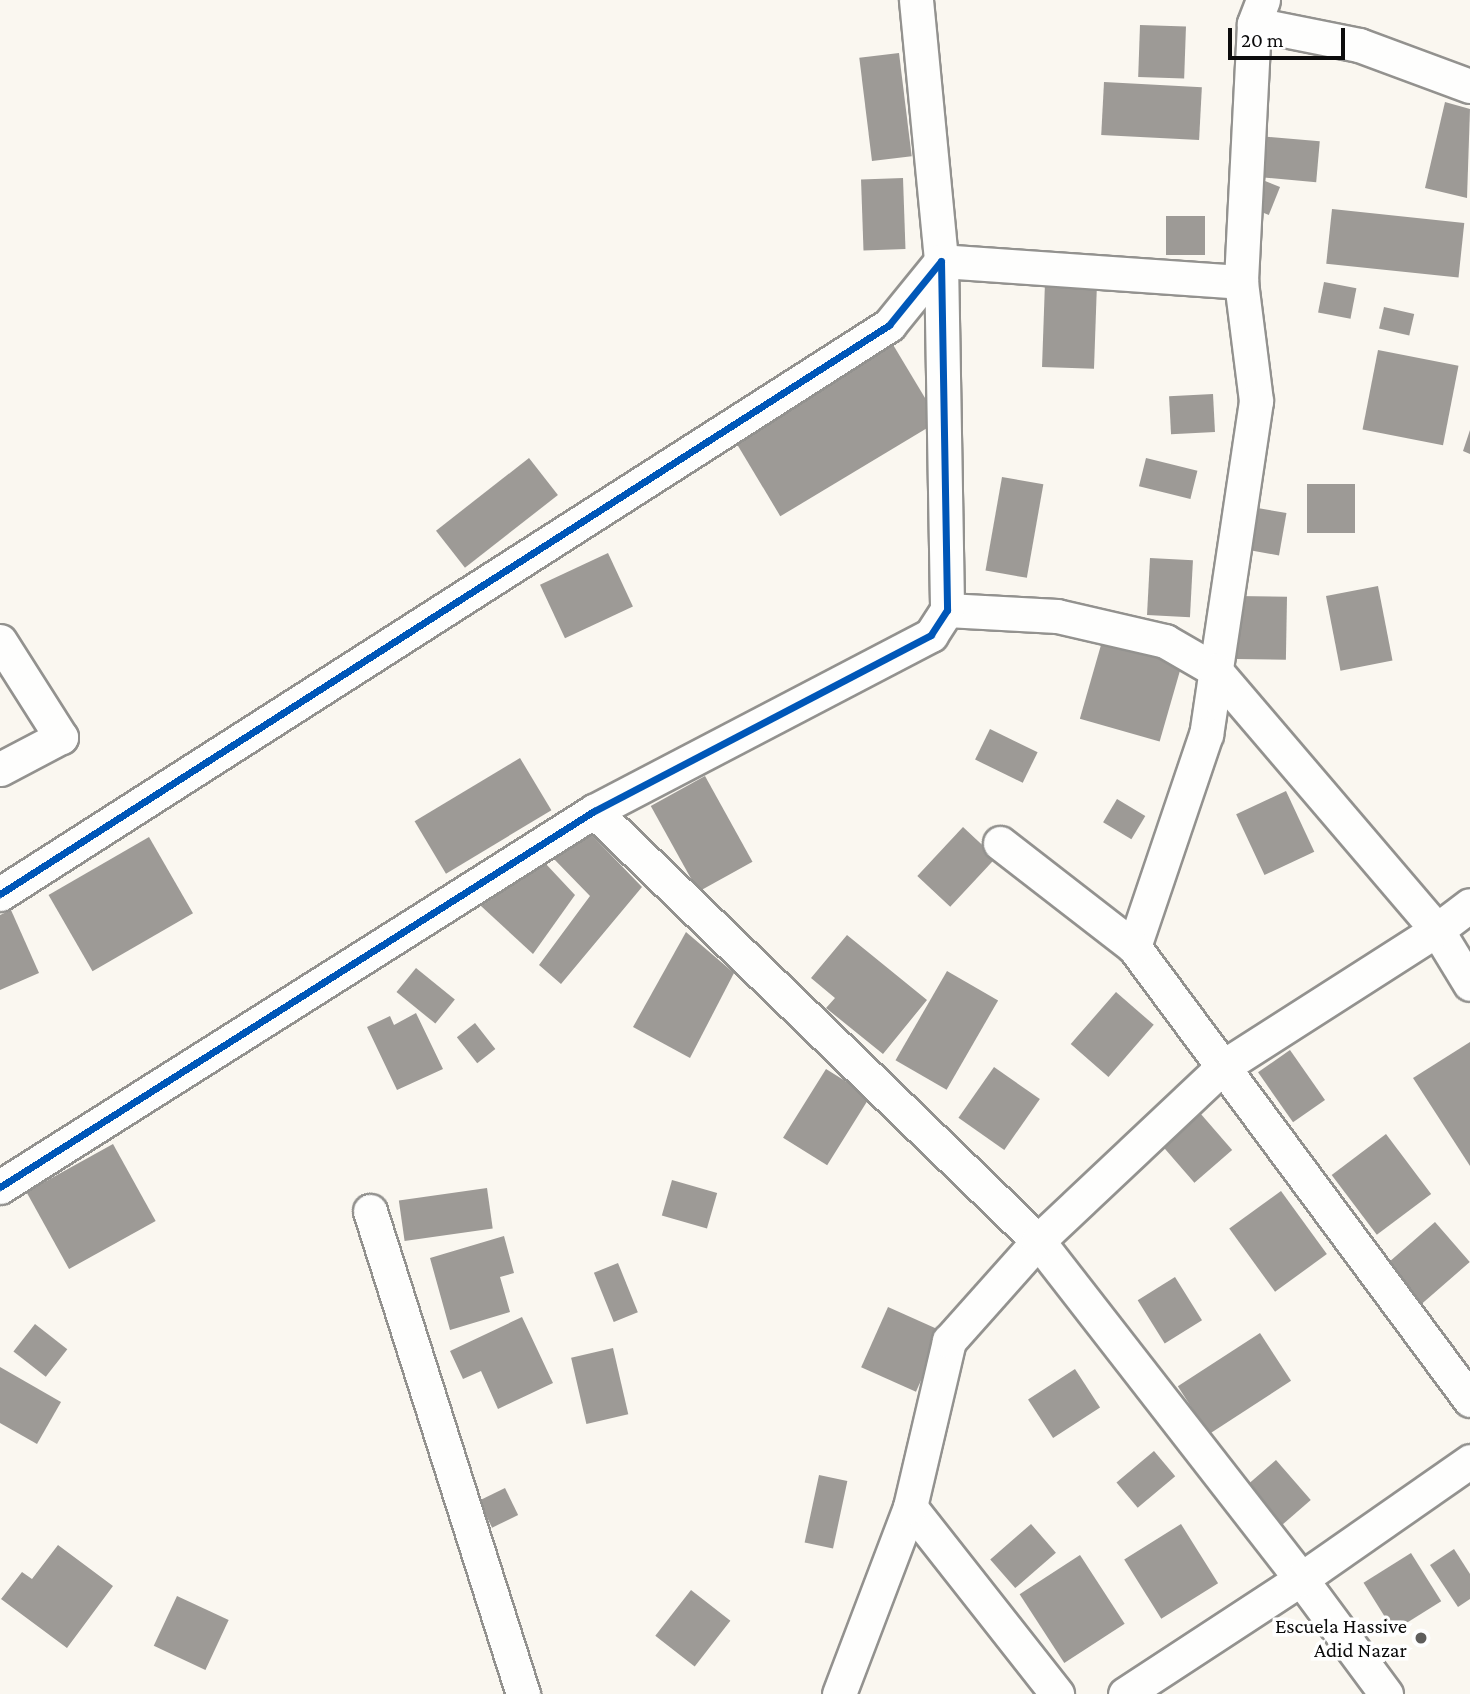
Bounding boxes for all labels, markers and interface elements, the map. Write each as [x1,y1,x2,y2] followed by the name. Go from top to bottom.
[1232,14,1349,58] scale bar
[1241,28,1284,52] text: 20 m
[1275,1613,1407,1663] place label: Escuela Hassive Adid Nazar
[1413,1630,1429,1646] marker: Escuela Hassive Adid Nazar

